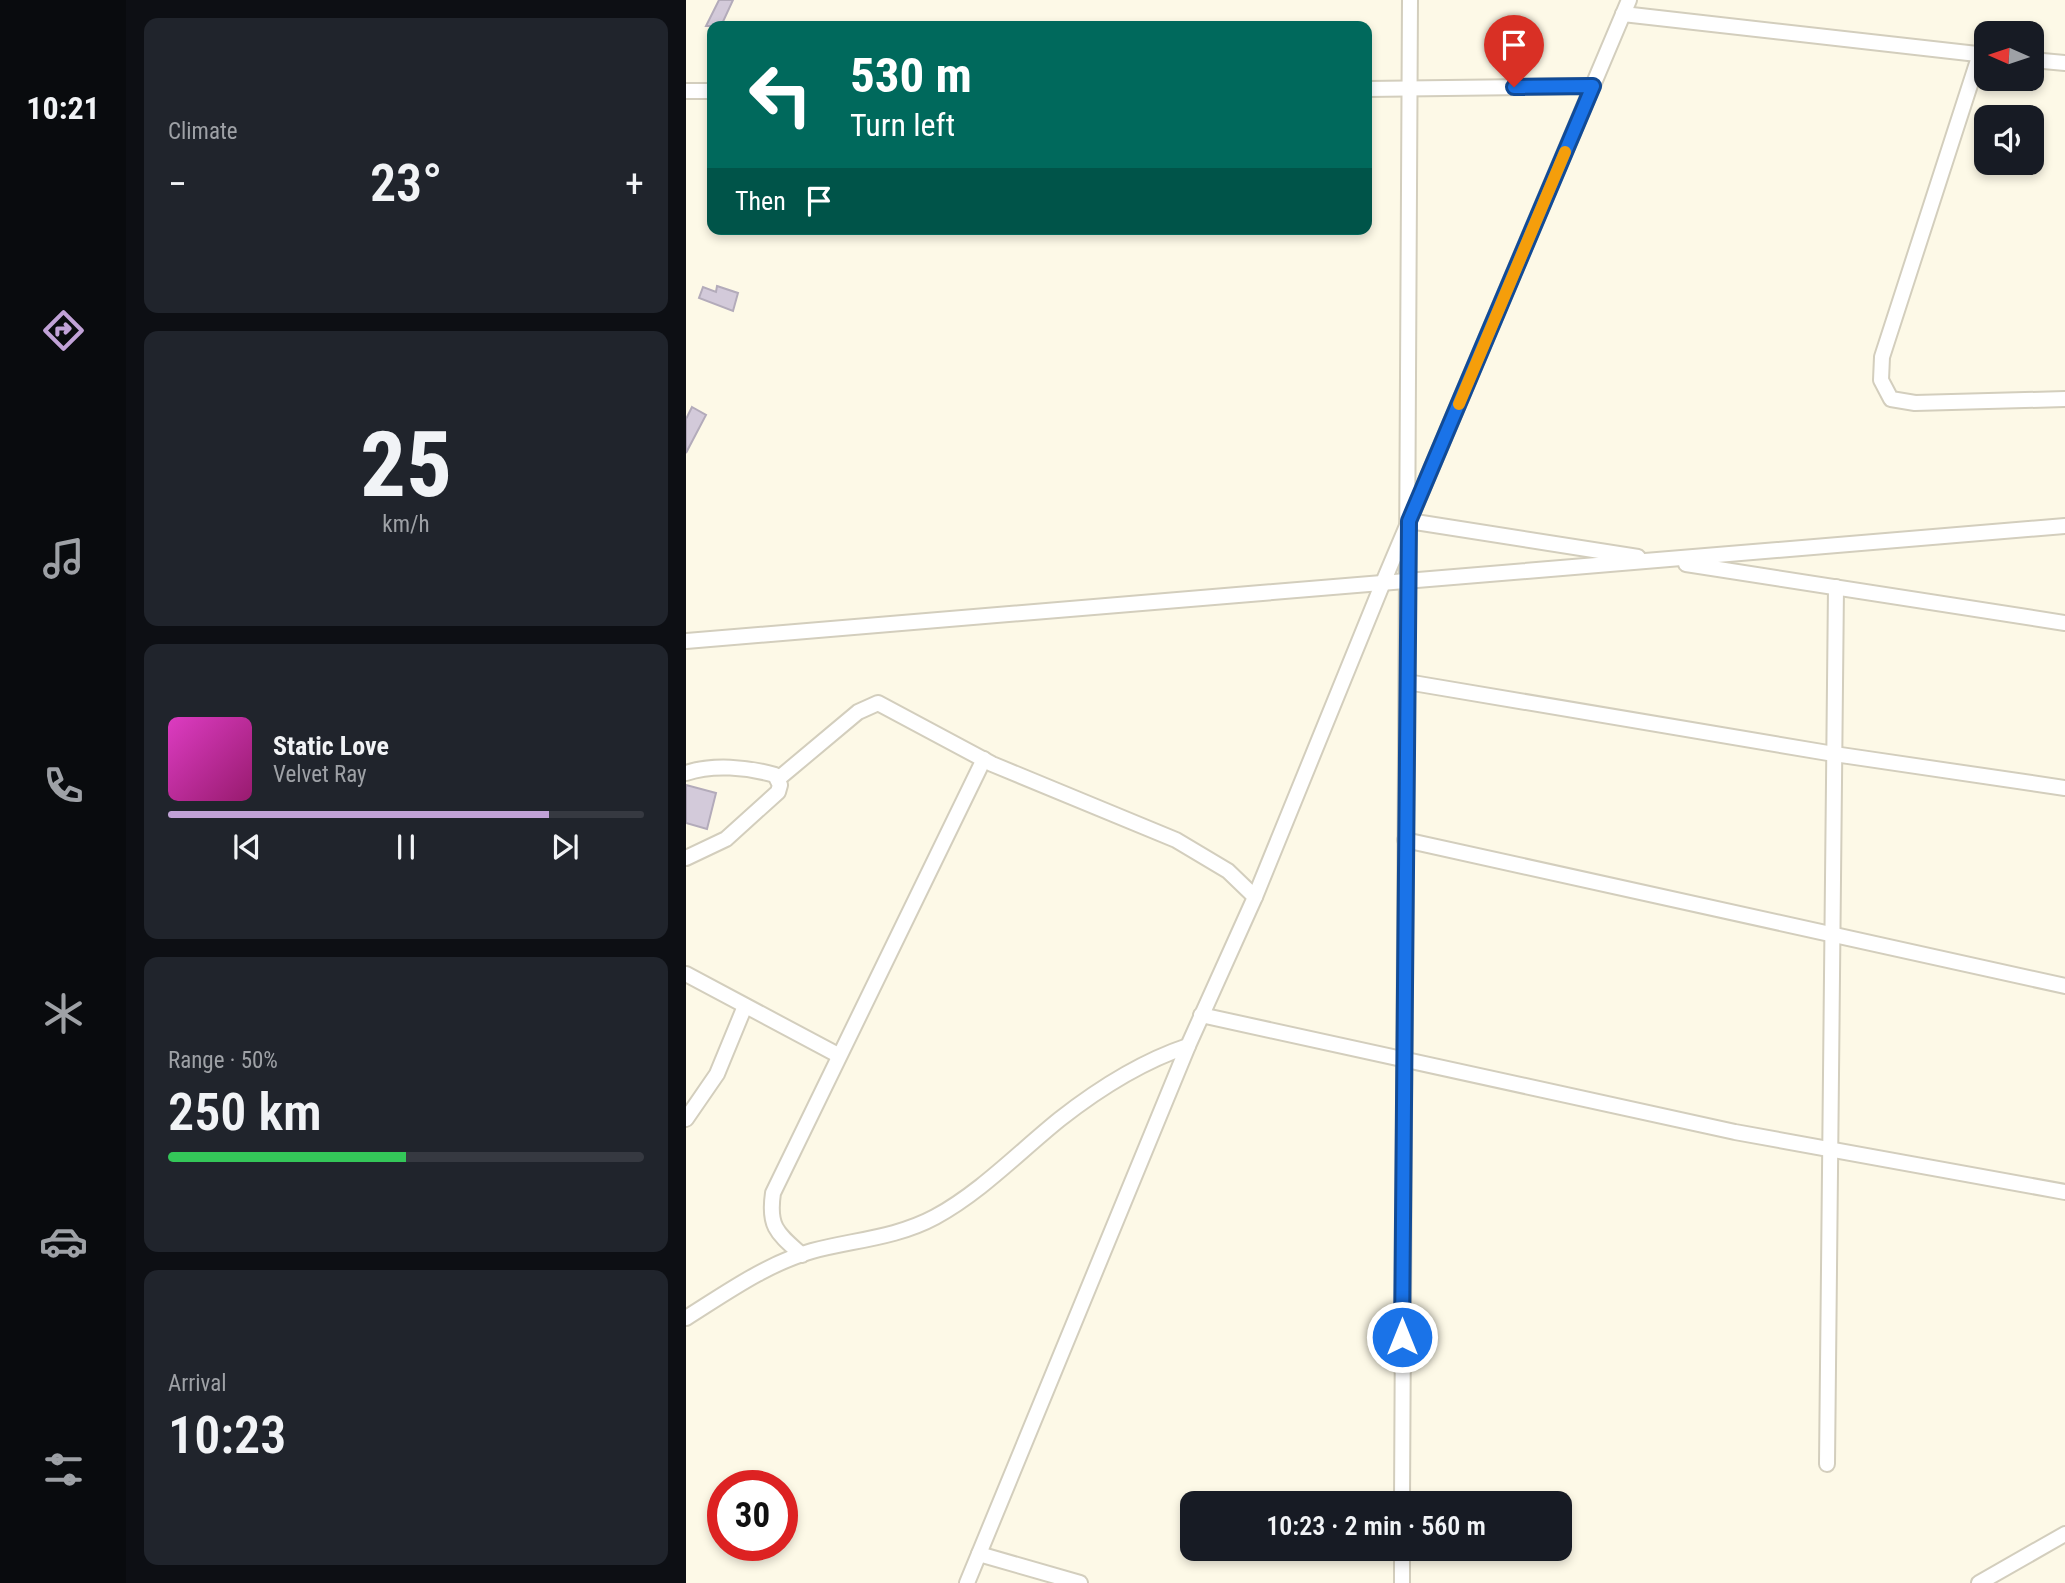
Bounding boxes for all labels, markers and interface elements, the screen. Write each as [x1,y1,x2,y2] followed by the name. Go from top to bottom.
[1484,15,1544,87] pin
[1974,21,2044,91] north arrow
[1974,21,2044,175] map controls
[1495,26,1533,64] icon: arrive
[850,47,972,104] text: 530 m
[735,49,826,140] icon: left
[26,89,100,127] text: 10:21
[1974,105,2044,175] button: sound
[850,106,955,144] text: Turn left
[168,118,238,145] text: Climate
[370,153,442,214] text: 23°
[168,162,187,206] text: −
[625,162,644,206] text: +
[800,182,838,220] icon: arrive
[735,186,786,216] text: Then
[39,306,88,355] icon: directions
[360,412,452,518] text: 25
[382,511,430,538] text: km/h
[39,534,88,583] icon: music
[273,731,389,761] text: Static Love
[39,761,88,810] icon: phone
[273,761,367,788] text: Velvet Ray
[228,828,266,866] icon: previous
[387,828,425,866] icon: pause
[546,828,584,866] icon: next
[39,989,88,1038] icon: climate
[168,1047,278,1074] text: Range · 50%
[168,1082,322,1143] text: 250 km
[39,1217,88,1266] icon: car
[1365,1300,1439,1374] position arrow
[168,1370,227,1397] text: Arrival
[168,1405,286,1466] text: 10:23
[39,1445,88,1494] icon: filters
[707,1470,798,1561] speed limit sign: 30
[1266,1511,1486,1541] text: 10:23 · 2 min · 560 m

